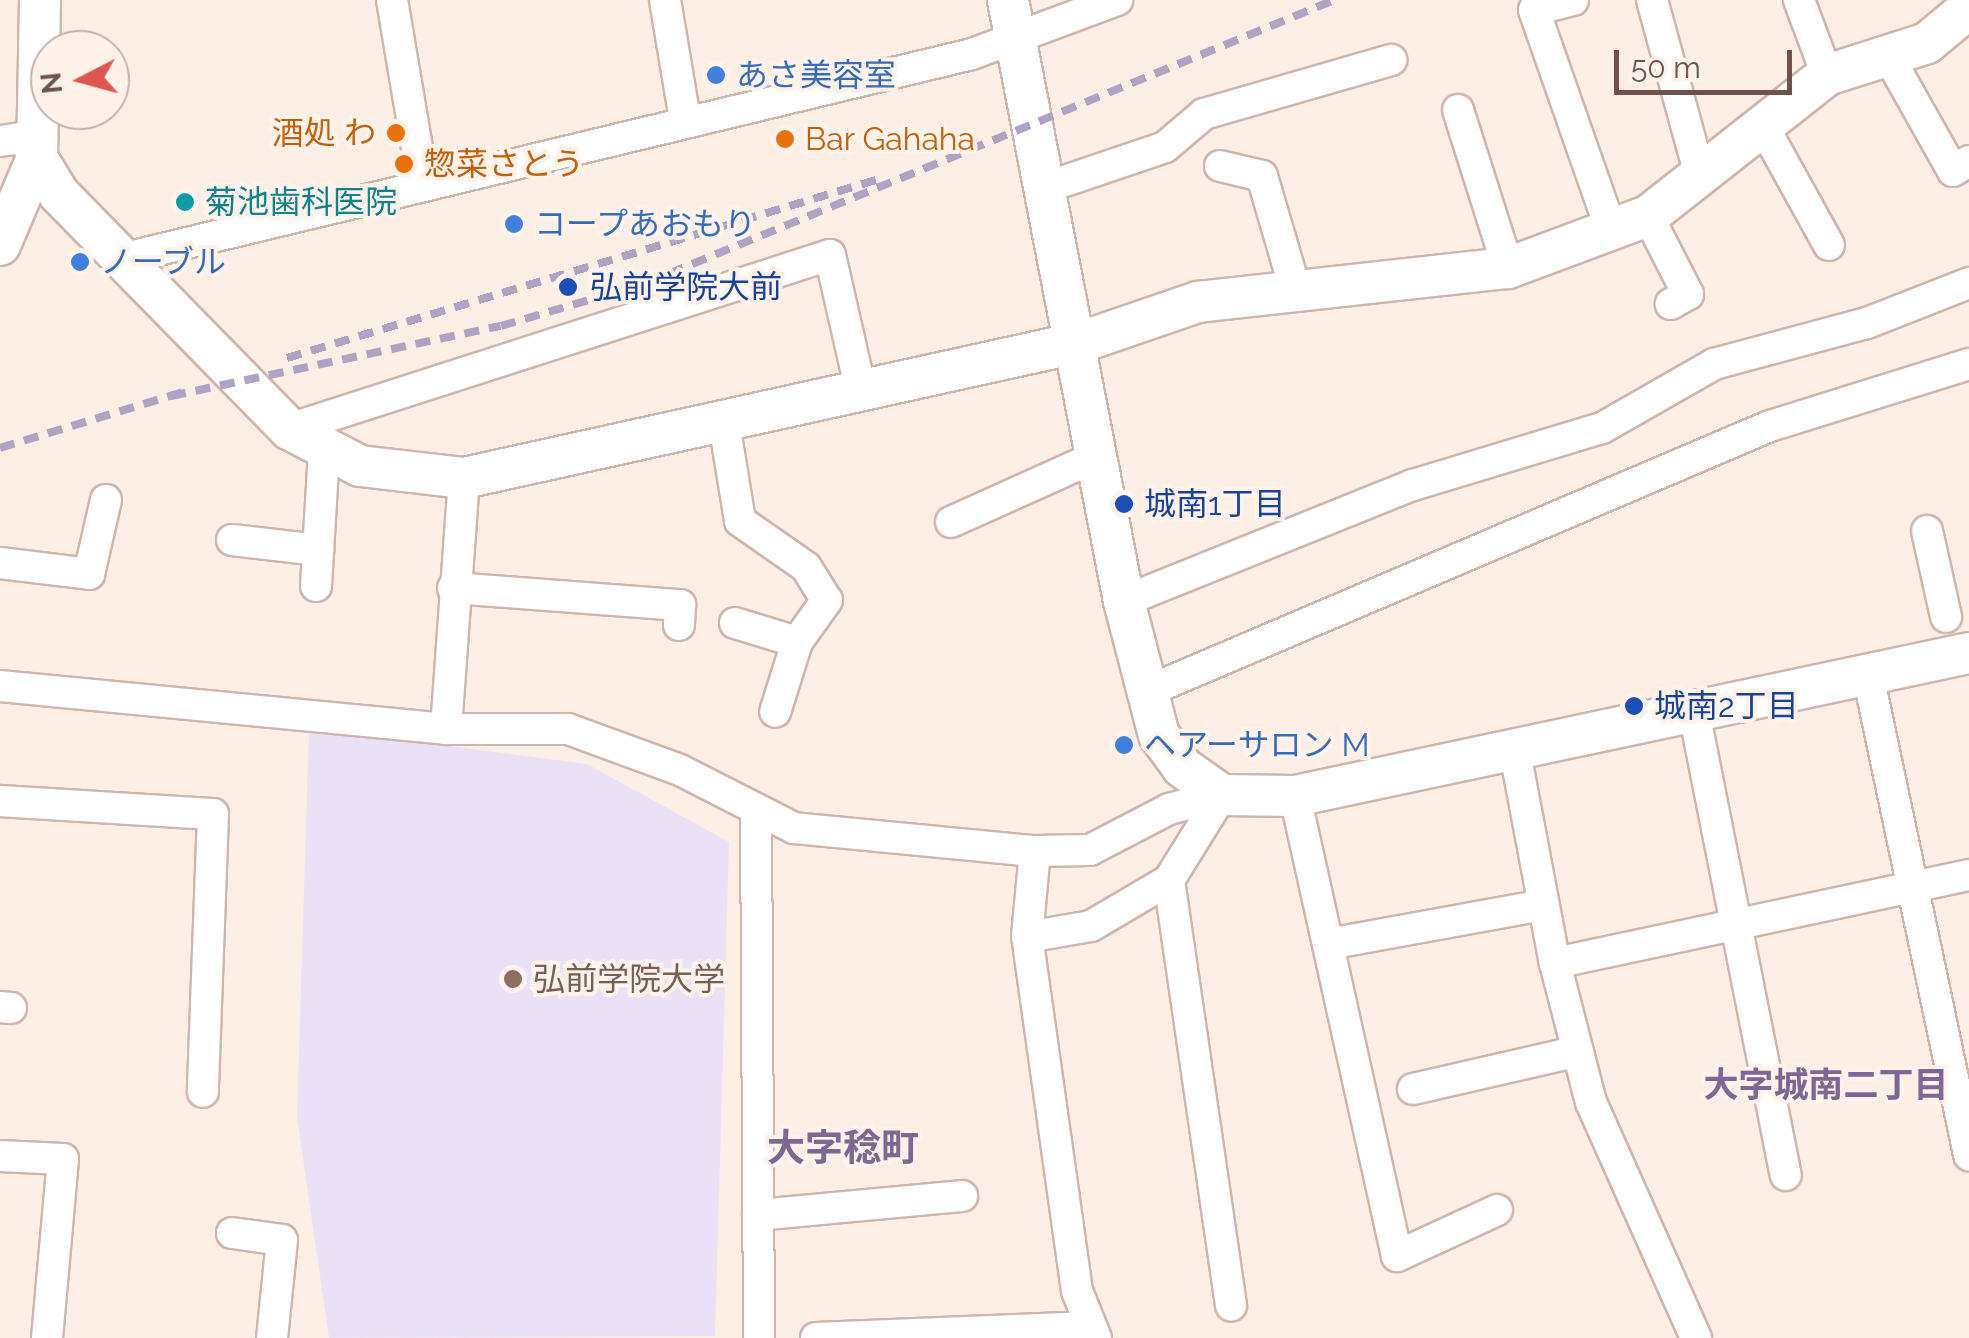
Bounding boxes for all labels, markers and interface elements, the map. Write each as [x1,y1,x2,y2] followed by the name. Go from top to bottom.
[30,30,130,130] north arrow
[1619,30,1796,92] scale bar
[1631,50,1701,85] text: 50 m
[736,56,896,94] place label: あさ美容室
[705,64,727,86] marker: あさ美容室
[34,71,69,95] text: N
[272,114,376,152] place label: 酒処 わ
[805,120,976,158] place label: Bar Gahaha
[385,122,407,144] marker: 酒処 わ
[774,128,796,150] marker: Bar Gahaha
[424,145,584,183] place label: 惣菜さとう
[393,153,415,175] marker: 惣菜さとう
[205,183,397,221] place label: 菊池歯科医院
[174,191,196,213] marker: 菊池歯科医院
[534,205,758,243] place label: コープあおもり
[503,213,525,235] marker: コープあおもり
[100,243,228,281] place label: ノーブル
[69,251,91,273] marker: ノーブル
[590,268,782,306] place label: 弘前学院大前
[555,274,581,300] marker: 弘前学院大前
[1144,485,1286,523] place label: 城南1丁目
[1113,493,1135,515] marker: 城南1丁目
[1654,687,1799,725] place label: 城南2丁目
[1623,695,1645,717] marker: 城南2丁目
[1144,726,1370,764] place label: ヘアーサロン M
[1113,734,1135,756] marker: ヘアーサロン M
[533,960,725,998] place label: 弘前学院大学
[502,968,524,990] marker: 弘前学院大学
[1704,1064,1948,1106] district label: 大字城南二丁目
[767,1125,919,1171] district label: 大字稔町

